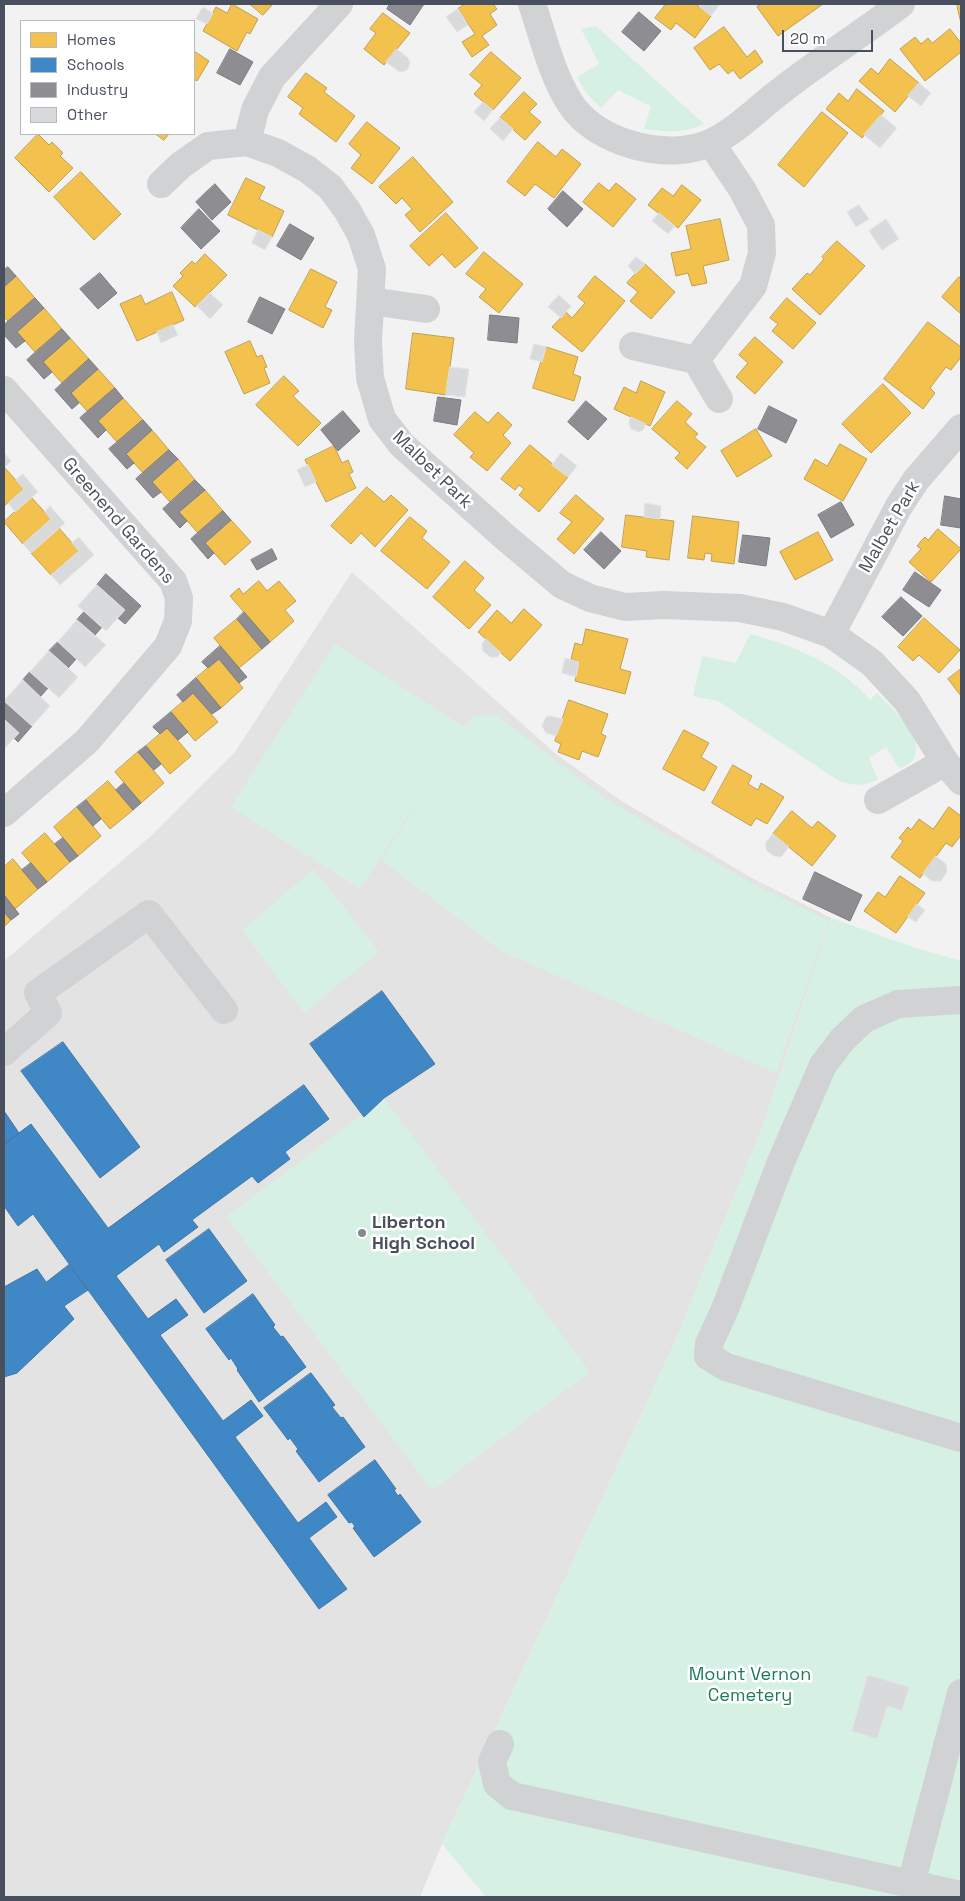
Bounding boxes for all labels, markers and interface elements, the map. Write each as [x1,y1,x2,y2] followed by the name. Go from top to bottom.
[20,20,195,135] legend
[785,20,876,52] scale bar
[790,29,825,48] text: 20 m
[67,30,116,49] text: Homes
[67,55,124,74] text: Schools
[67,80,128,99] text: Industry
[67,105,108,124] text: Other
[388,427,476,513] street label: Malbet Park
[57,454,179,588] street label: Greenend Gardens
[855,477,925,577] street label: Malbet Park
[372,1212,475,1254] place label: Liberton High School
[356,1227,368,1239] marker: Liberton High School
[689,1664,811,1706] park label: Mount Vernon Cemetery

